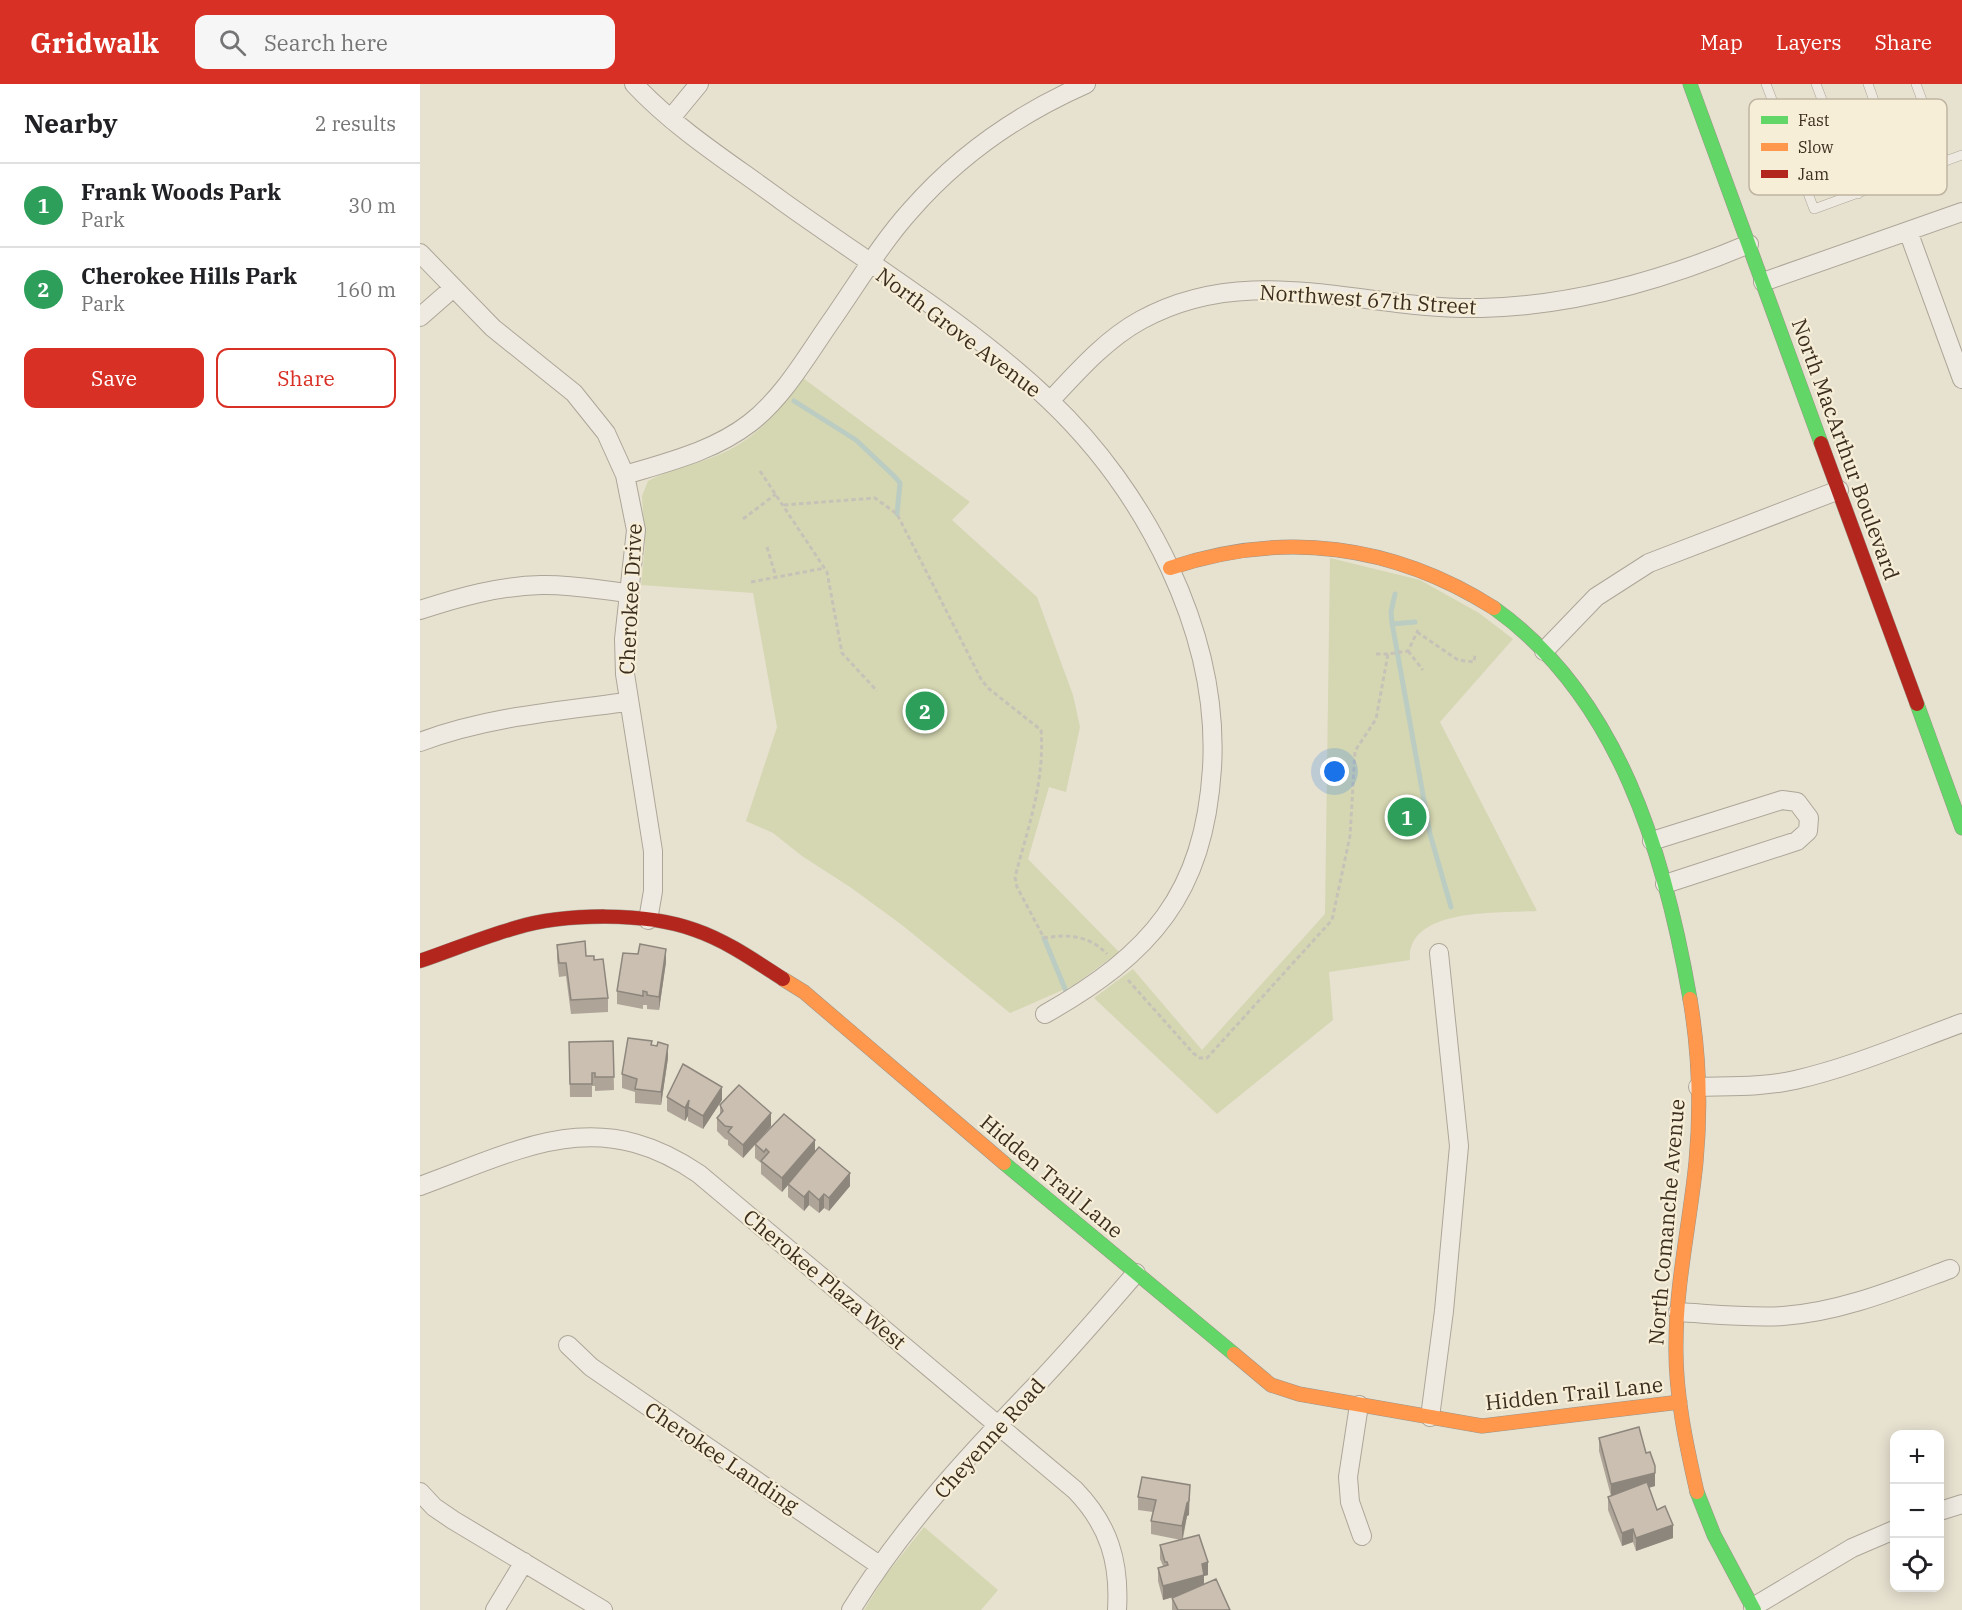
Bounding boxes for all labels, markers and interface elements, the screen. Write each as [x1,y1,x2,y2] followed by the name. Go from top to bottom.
[195,15,615,69] search box
[30,24,159,61] text: Gridwalk
[216,26,249,59] icon: search
[264,28,388,57] text: Search here
[1700,28,1743,56] text: Map
[1776,28,1842,56] text: Layers
[1875,28,1932,56] text: Share
[1749,99,1947,195] legend
[24,106,118,140] text: Nearby
[315,110,396,137] text: 2 results
[1798,110,1830,130] text: Fast
[1798,137,1834,157] text: Slow
[1798,164,1829,184] text: Jam
[81,177,281,206] text: Frank Woods Park
[38,192,50,219] text: 1
[348,192,396,219] text: 30 m
[81,206,125,233] text: Park
[81,261,297,290] text: Cherokee Hills Park
[871,261,1047,403] street label: North Grove Avenue
[38,276,50,303] text: 2
[336,276,396,303] text: 160 m
[1259,277,1477,321] street label: Northwest 67th Street
[81,290,125,317] text: Park
[1786,314,1906,584] street label: North MacArthur Boulevard
[24,348,204,408] button: Save
[216,348,396,408] button: Share
[612,523,648,675] street label: Cherokee Drive
[906,688,944,734] pin: 2
[1320,757,1349,786] your location
[1388,794,1426,840] pin: 1
[1641,1098,1691,1346] street label: North Comanche Avenue
[975,1108,1129,1244] street label: Hidden Trail Lane
[738,1203,912,1355] street label: Cherokee Plaza West
[1484,1370,1664,1416] street label: Hidden Trail Lane
[927,1372,1051,1504] street label: Cheyenne Road
[640,1395,805,1519] street label: Cherokee Landing
[1890,1430,1944,1592] map controls
[1890,1430,1944,1484] button: +
[1890,1484,1944,1538] button: −
[1890,1538,1944,1592] button: locate

